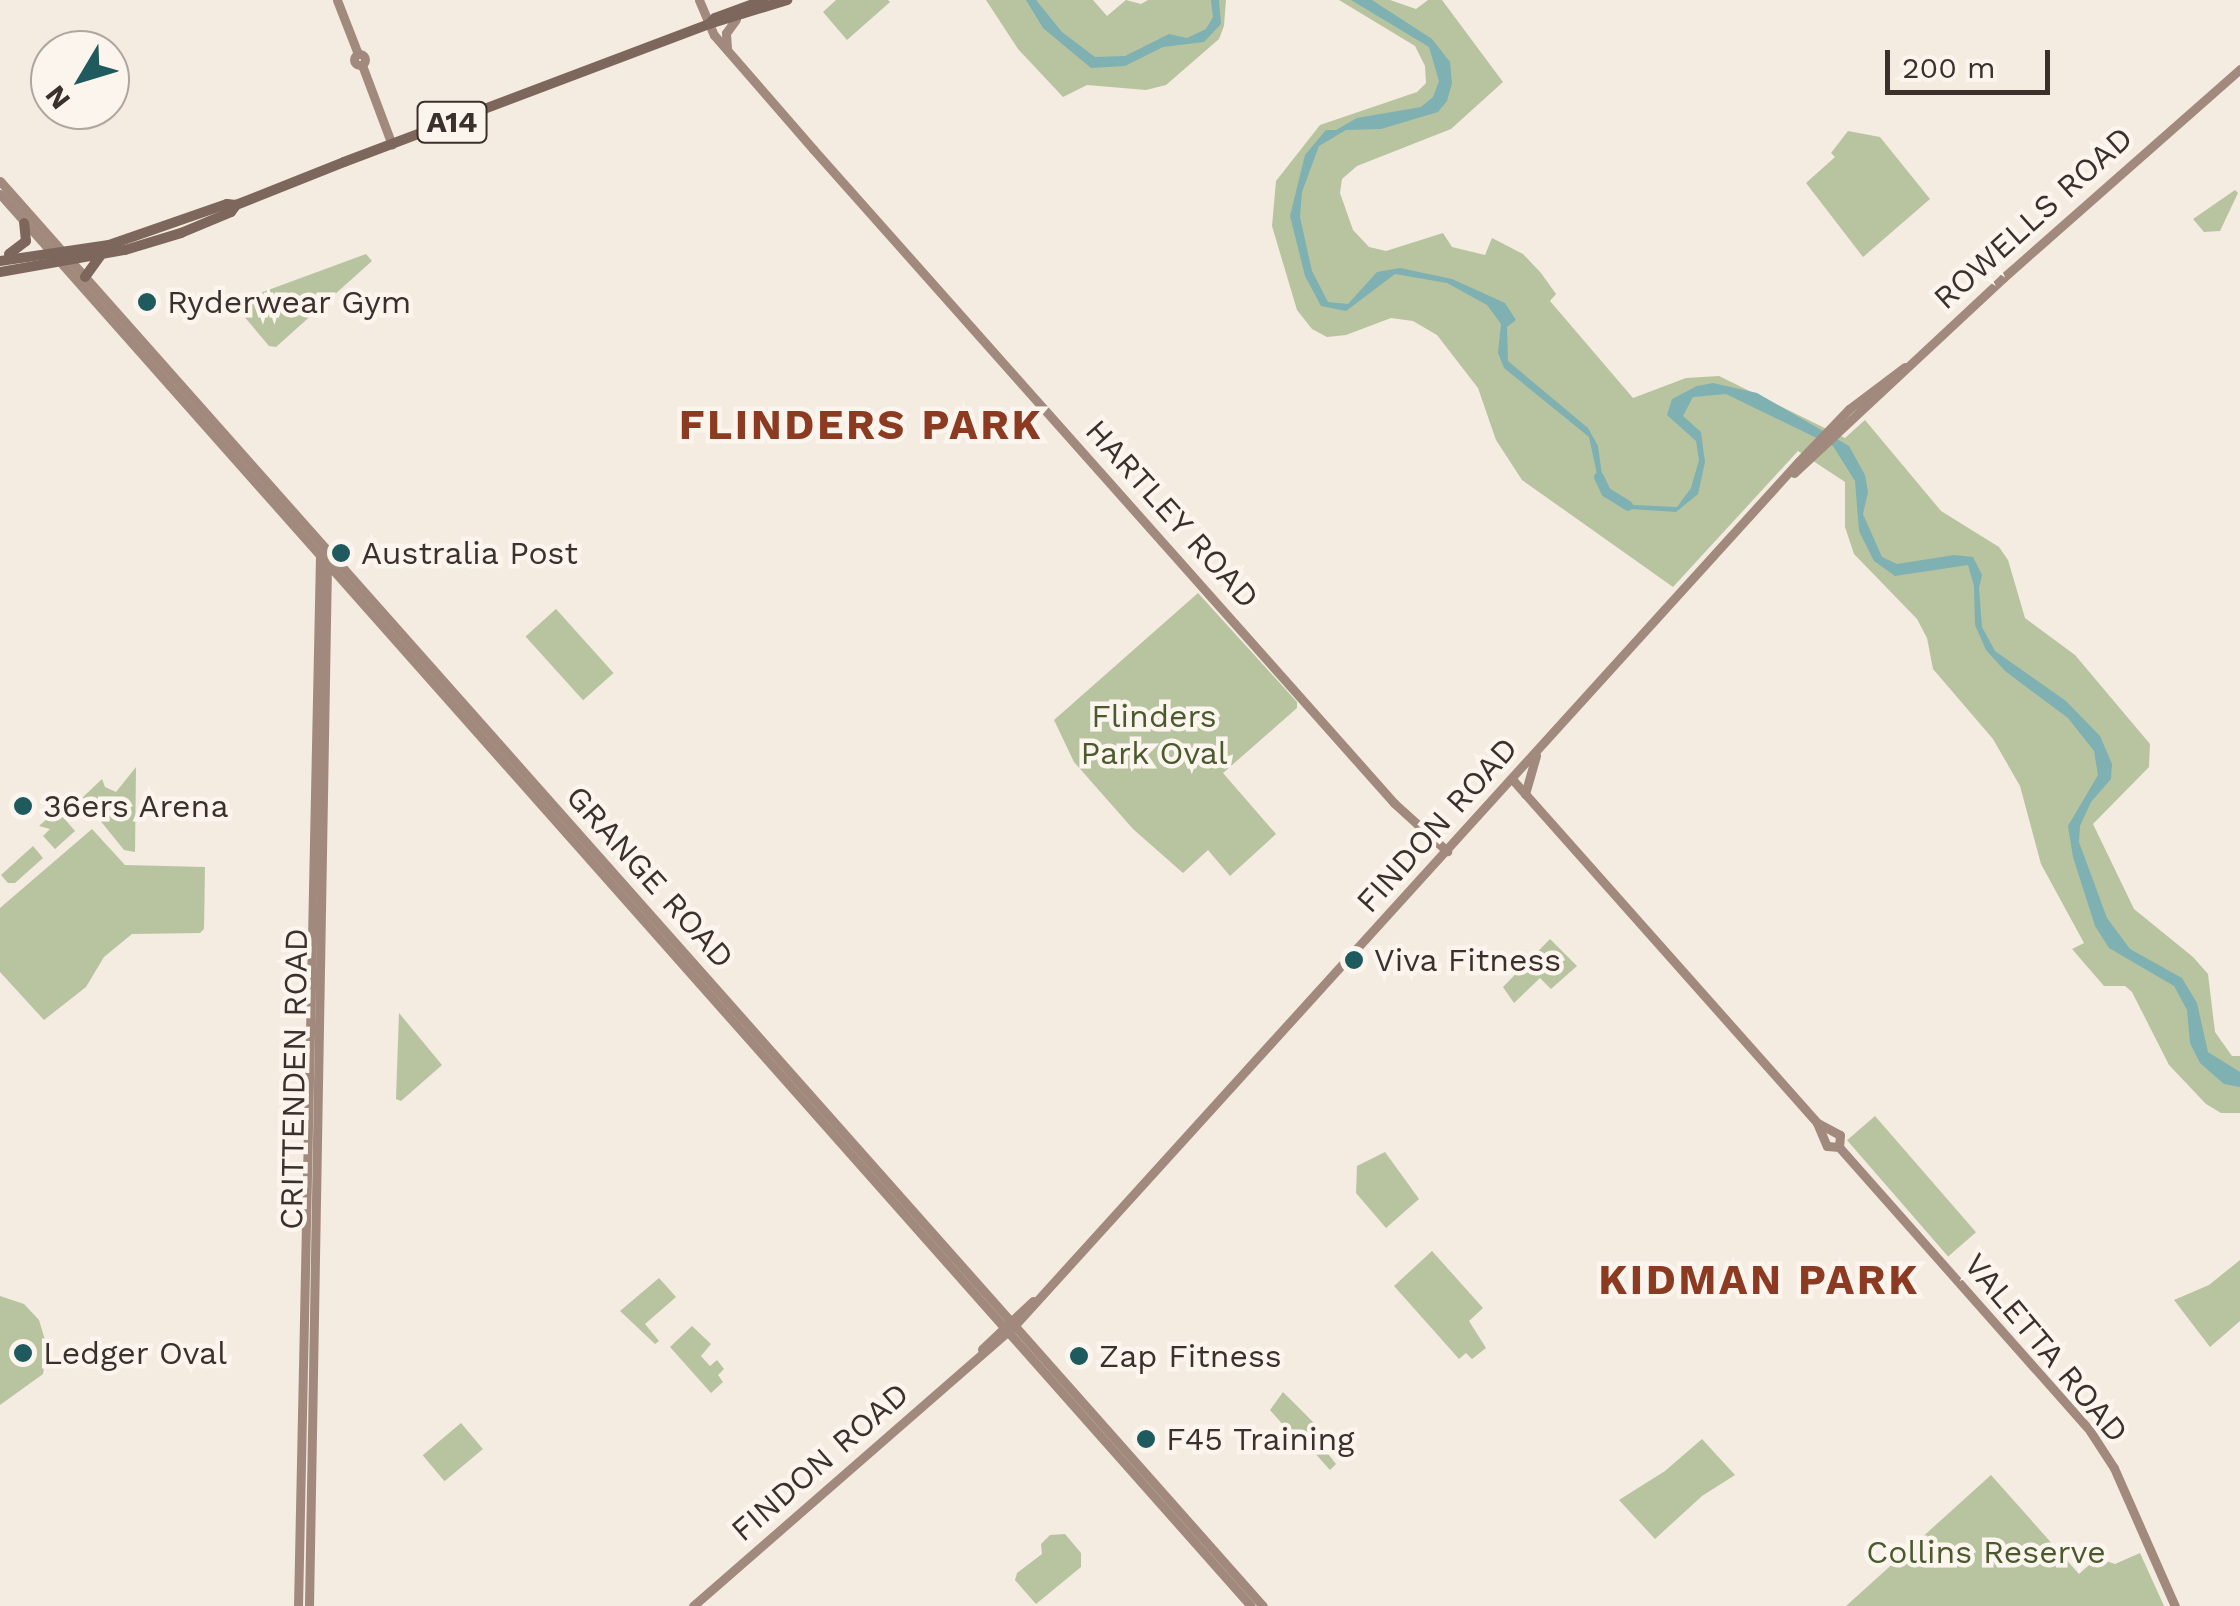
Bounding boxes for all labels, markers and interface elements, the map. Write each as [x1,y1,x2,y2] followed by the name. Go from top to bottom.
[30,30,130,130] north arrow
[1890,30,2055,92] scale bar
[1902,50,1996,85] text: 200 m
[38,79,77,116] text: N
[414,97,490,147] road number: A14
[1926,119,2140,317] street label: ROWELLS ROAD
[167,283,412,321] place label: Ryderwear Gym
[136,291,158,313] marker: Ryderwear Gym
[679,400,1043,450] district label: FLINDERS PARK
[1077,411,1267,617] street label: HARTLEY ROAD
[361,534,579,572] place label: Australia Post
[330,542,352,564] marker: Australia Post
[1080,698,1228,773] park label: Flinders Park Oval
[1348,730,1526,920] street label: FINDON ROAD
[558,778,742,976] street label: GRANGE ROAD
[43,787,230,825] place label: 36ers Arena
[12,795,34,817] marker: 36ers Arena
[272,928,316,1230] street label: CRITTENDEN ROAD
[1374,941,1562,979] place label: Viva Fitness
[1343,949,1365,971] marker: Viva Fitness
[1956,1245,2136,1451] street label: VALETTA ROAD
[1598,1255,1920,1305] district label: KIDMAN PARK
[43,1334,228,1372] place label: Ledger Oval
[1099,1337,1282,1375] place label: Zap Fitness
[12,1342,34,1364] marker: Ledger Oval
[1068,1345,1090,1367] marker: Zap Fitness
[723,1375,917,1549] street label: FINDON ROAD
[1166,1420,1355,1458] place label: F45 Training
[1135,1428,1157,1450] marker: F45 Training
[1866,1533,2106,1571] park label: Collins Reserve

